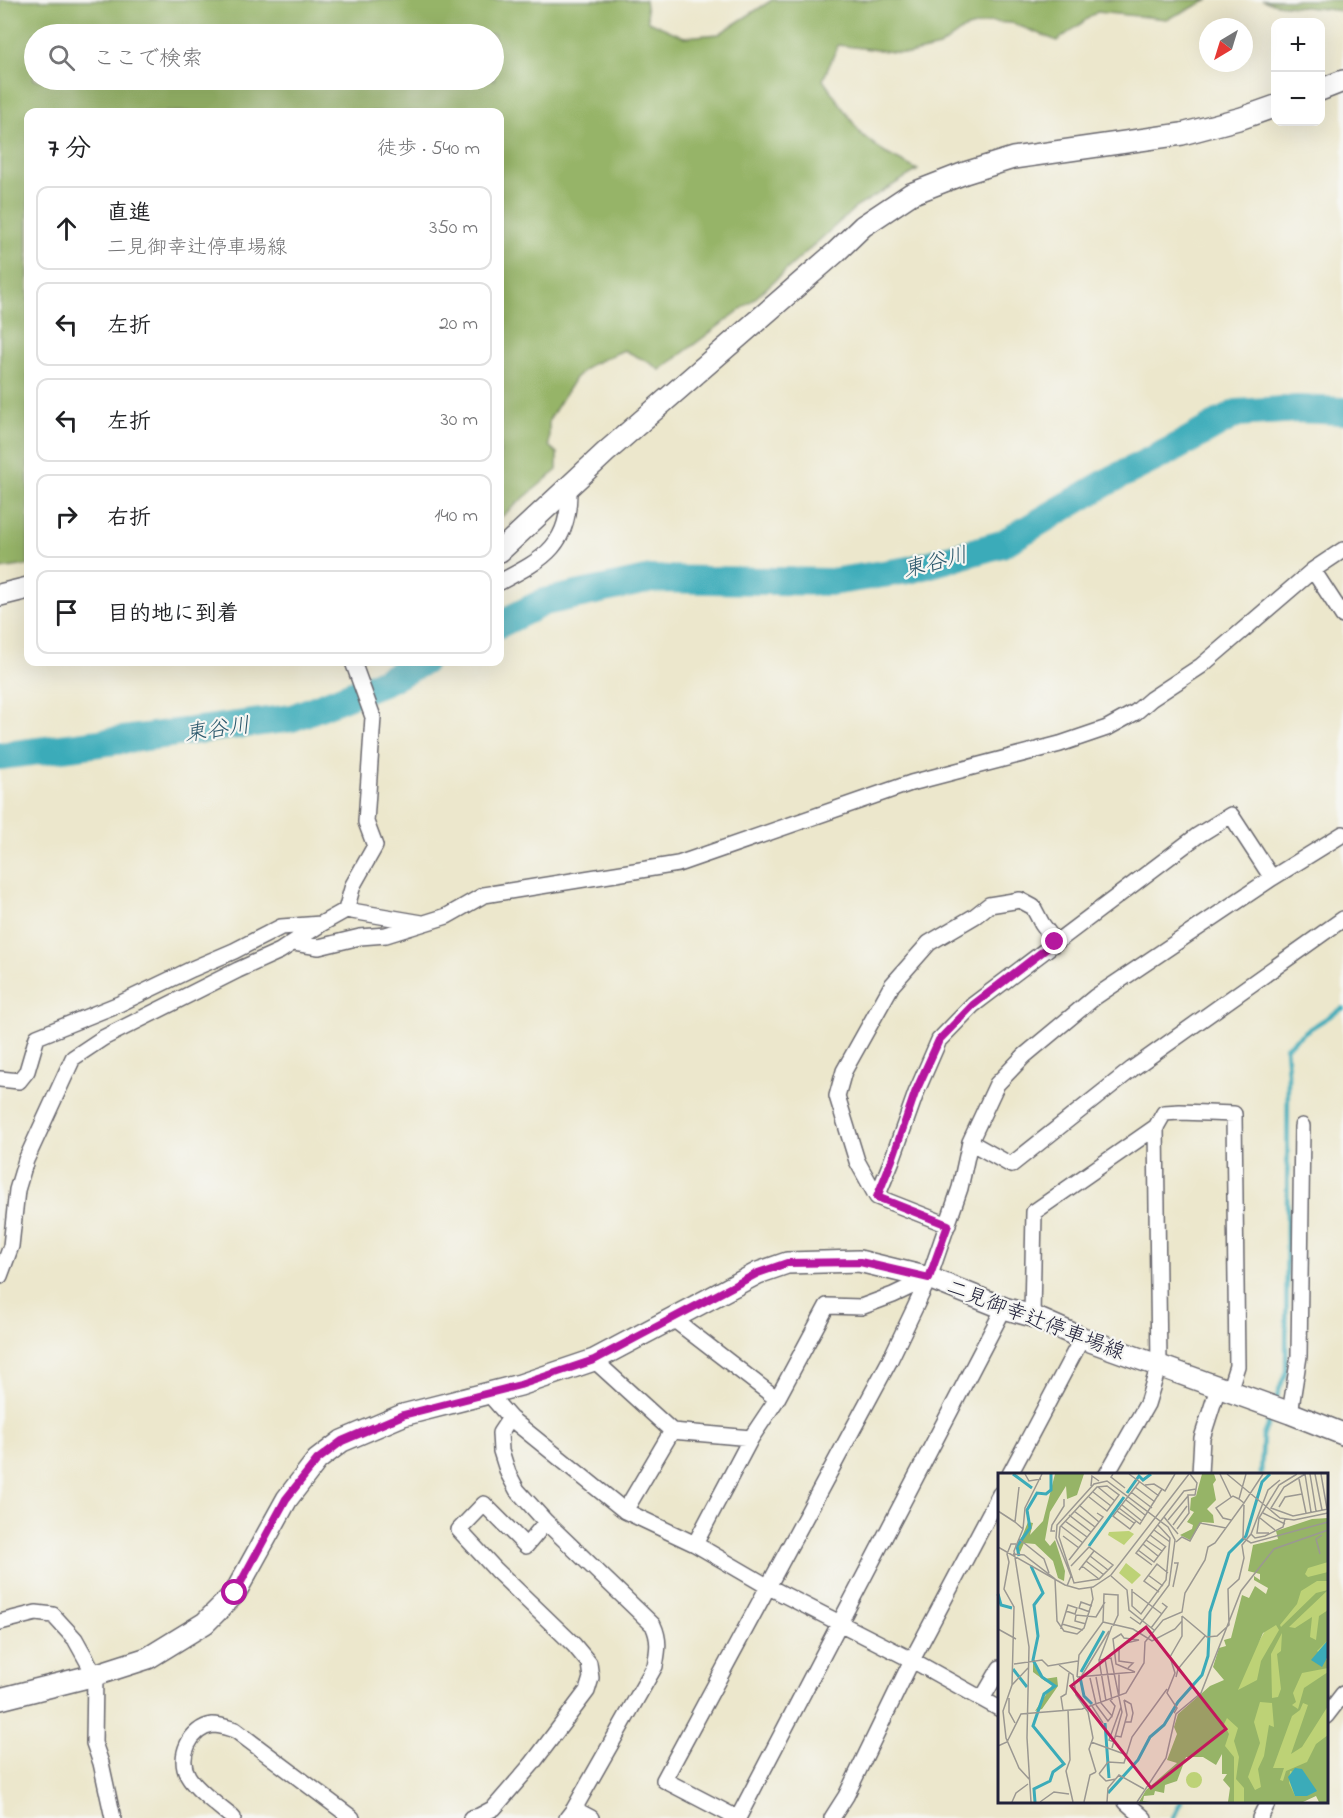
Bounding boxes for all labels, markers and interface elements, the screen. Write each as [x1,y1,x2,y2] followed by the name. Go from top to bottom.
[1199,18,1253,72] north arrow
[1271,18,1325,126] map controls
[1271,18,1325,72] button: +
[24,24,504,90] search box
[45,41,78,74] icon: search
[93,44,203,76] text: ここで検索
[1271,72,1325,126] button: −
[48,131,91,169] text: 7 分
[377,135,480,164] text: 徒歩 · 540 m
[107,198,151,230] text: 直進
[50,212,83,245] icon: ahead
[429,214,478,243] text: 350 m
[107,234,287,263] text: 二見御幸辻停車場線
[50,308,83,341] icon: left
[439,310,478,339] text: 20 m
[107,311,151,343] text: 左折
[50,404,83,437] icon: left
[441,406,478,435] text: 30 m
[107,407,151,439] text: 左折
[50,500,83,533] icon: right
[434,502,478,531] text: 140 m
[107,503,151,535] text: 右折
[900,540,972,587] water label: 東谷川
[50,596,83,629] icon: arrive
[107,599,239,631] text: 目的地に到着
[183,711,252,751] water label: 東谷川
[1041,928,1067,954] route end
[942,1273,1129,1369] street label: 二見御幸辻停車場線
[998,1473,1328,1803] inset map
[221,1579,247,1605] route start

